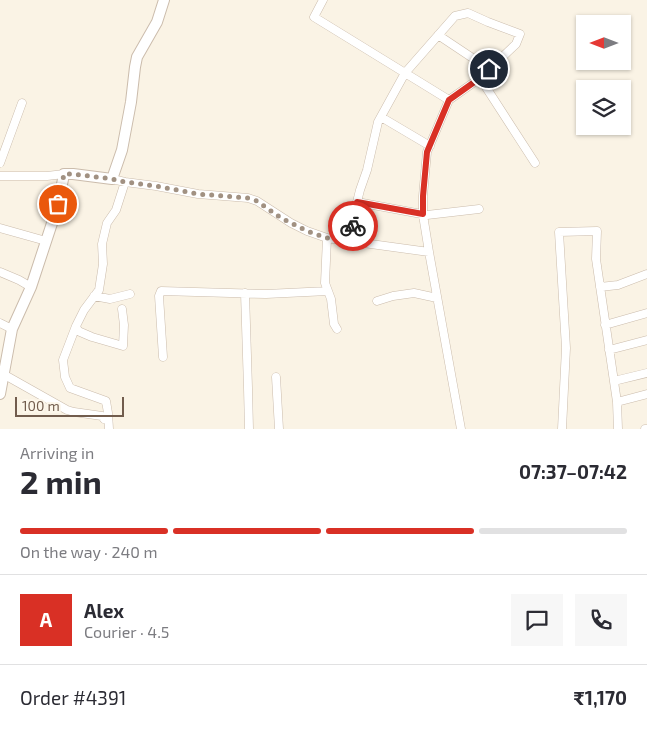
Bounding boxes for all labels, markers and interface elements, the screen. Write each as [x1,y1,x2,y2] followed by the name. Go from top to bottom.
[576,15,631,70] north arrow
[576,15,631,135] map controls
[468,48,510,90] pin
[475,55,503,83] icon: home
[576,80,631,135] button: layers
[37,183,79,225] pin
[44,190,72,218] icon: bag
[328,201,378,251] courier
[339,212,367,240] icon: bike
[15,394,124,417] scale bar
[22,397,60,414] text: 100 m
[20,443,94,462] text: Arriving in
[519,460,627,483] text: 07:37–07:42
[20,462,102,500] text: 2 min
[20,542,158,561] text: On the way · 240 m
[511,594,563,646] button: chat
[575,594,627,646] button: phone
[84,599,124,622] text: Alex
[40,608,52,631] text: A
[84,622,169,641] text: Courier · 4.5
[20,686,126,709] text: Order #4391
[574,686,627,709] text: ₹1,170

